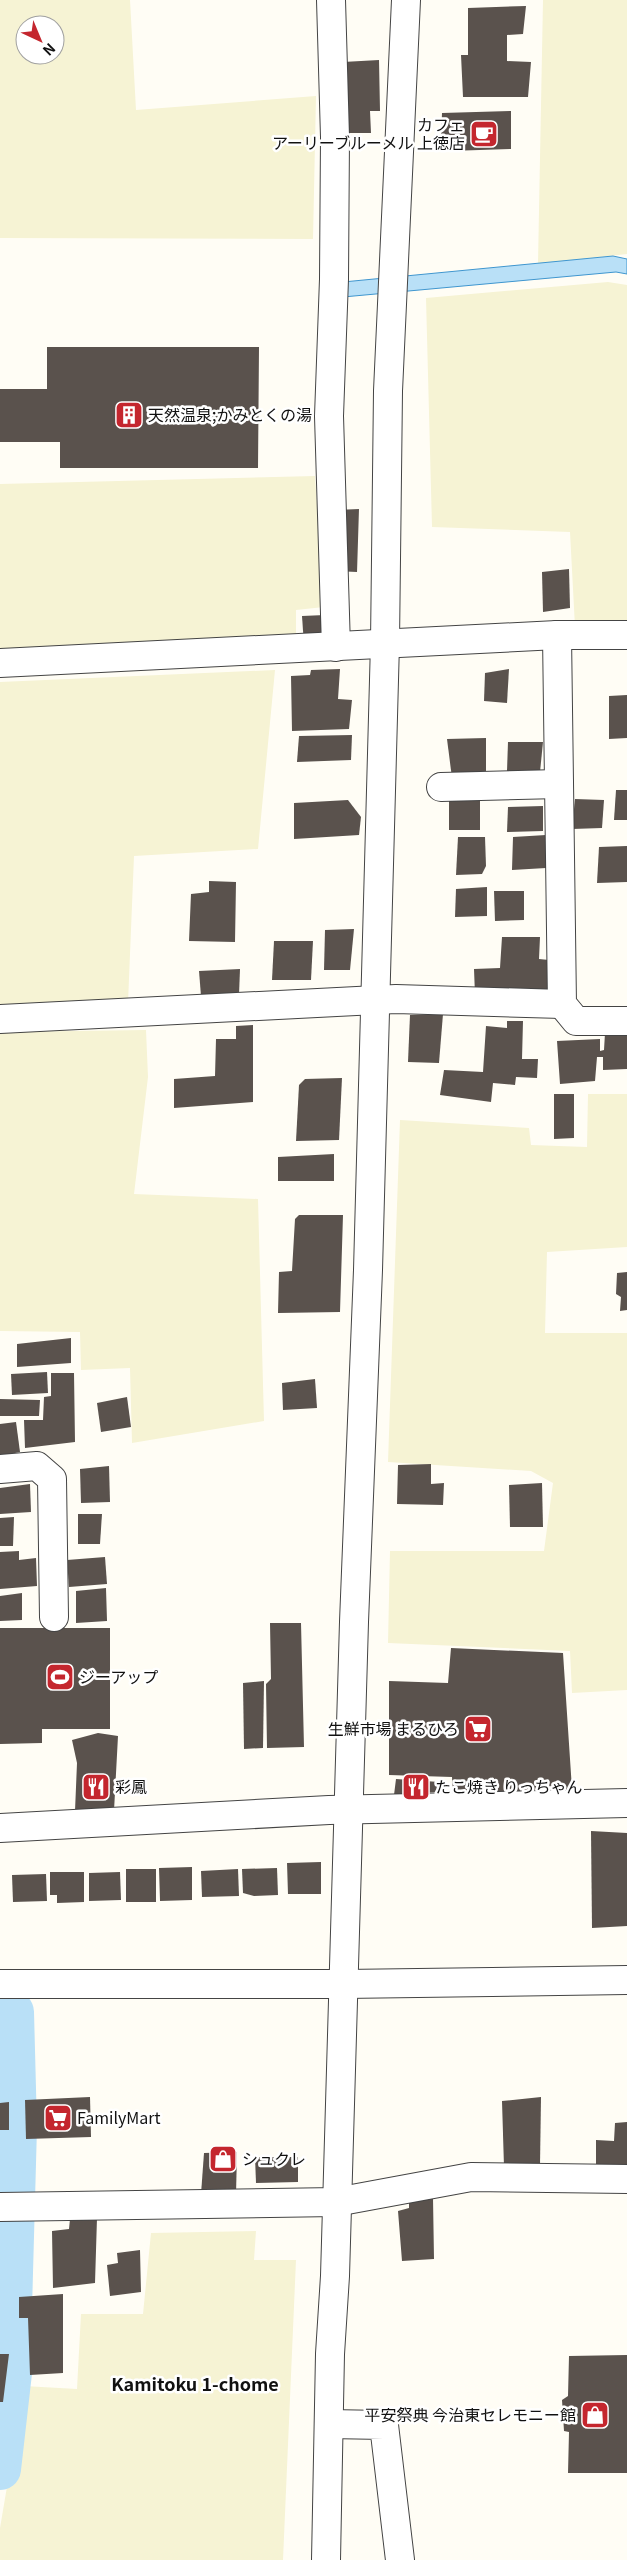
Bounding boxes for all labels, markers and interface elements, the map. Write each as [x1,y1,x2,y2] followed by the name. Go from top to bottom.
[15,15,65,65] north arrow
[39,39,60,61] text: N
[272,112,465,154] place label: カフェ アーリーブルーメル 上徳店
[469,119,499,149] cafe icon: カフェ アーリーブルーメル 上徳店
[114,400,144,430] building icon: 天然温泉;かみとくの湯
[148,402,312,426] place label: 天然温泉;かみとくの湯
[45,1662,75,1692] sports icon: ジーアップ
[79,1664,158,1688] place label: ジーアップ
[463,1714,493,1744] supermarket icon: 生鮮市場 まるひろ
[327,1716,459,1740] place label: 生鮮市場 まるひろ
[81,1772,111,1802] restaurant icon: 彩鳳
[401,1772,431,1802] restaurant icon: たこ焼き りっちゃん
[115,1774,147,1798] place label: 彩鳳
[435,1774,583,1798] place label: たこ焼き りっちゃん
[43,2103,73,2133] supermarket icon: FamilyMart
[77,2105,161,2129] place label: FamilyMart
[208,2144,238,2174] shop icon: シュクレ
[242,2146,306,2170] place label: シュクレ
[111,2370,279,2396] district label: Kamitoku 1-chome
[580,2400,610,2430] shop icon: 平安祭典 今治東セレモニー館
[364,2402,576,2426] place label: 平安祭典 今治東セレモニー館

